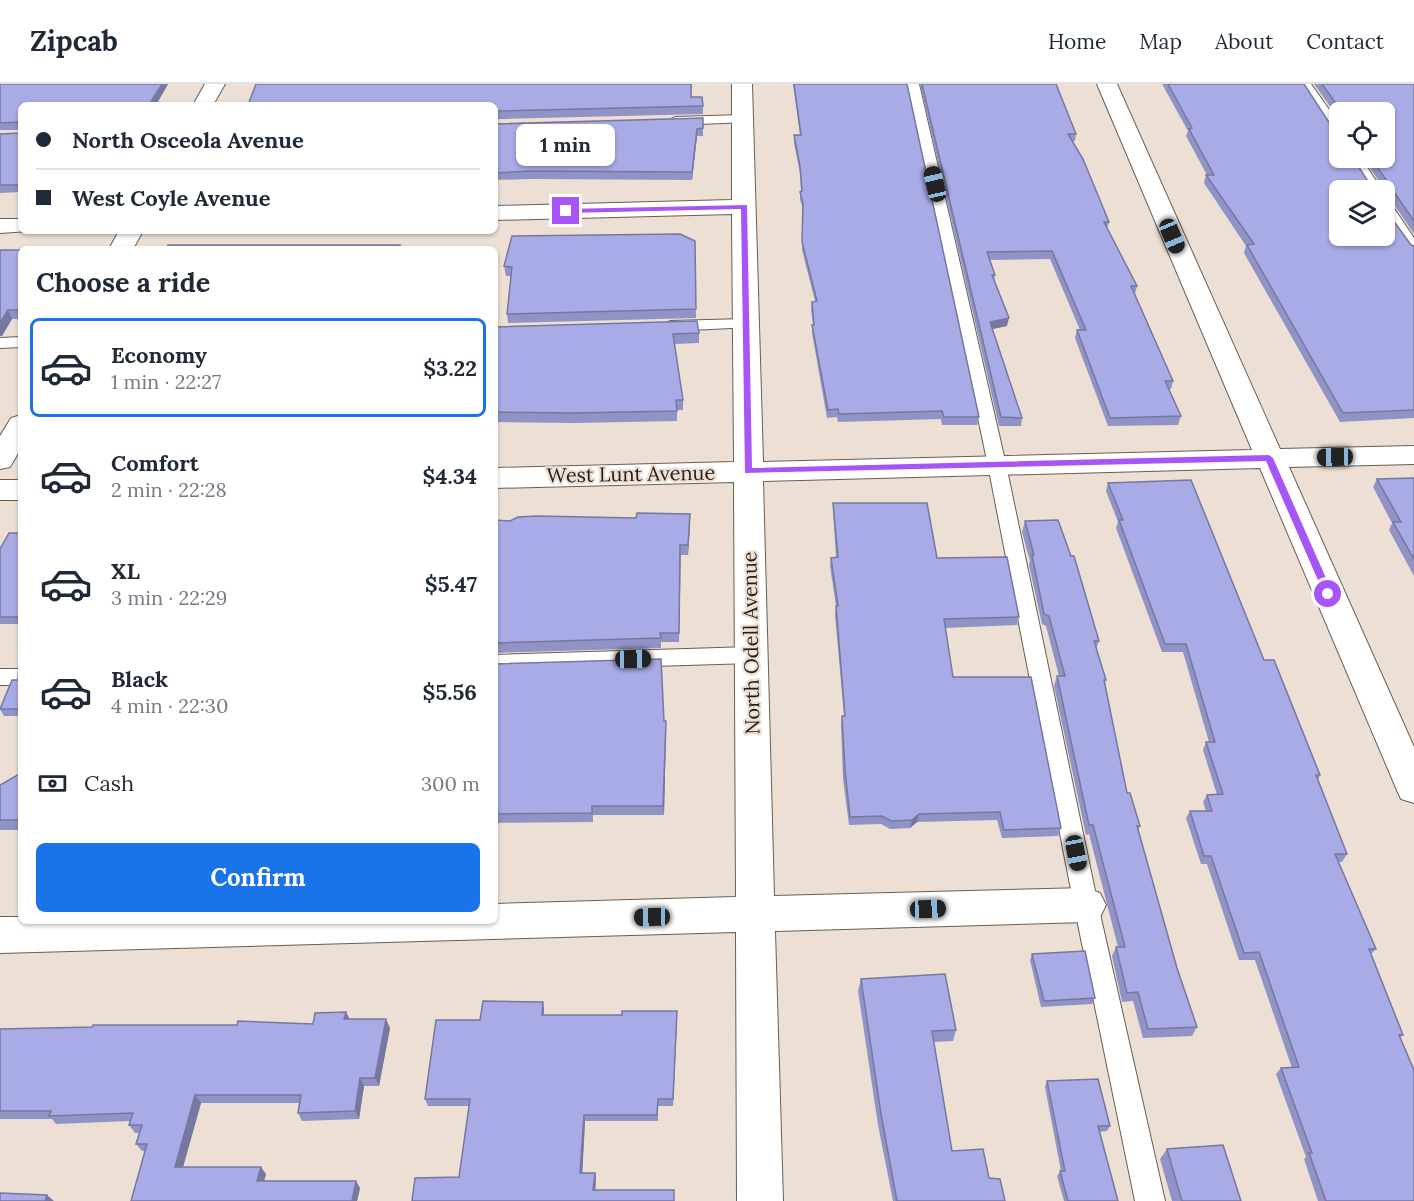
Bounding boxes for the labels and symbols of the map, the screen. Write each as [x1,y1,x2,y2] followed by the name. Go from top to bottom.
[516,124,616,166] callout: 1 min
[922,164,948,204] car
[552,197,579,224] route end
[1157,216,1187,256] car
[1317,448,1353,466] car
[547,460,716,487] street label: West Lunt Avenue
[736,551,765,735] street label: North Odell Avenue
[1314,580,1341,607] route start
[615,650,651,668] car
[1064,834,1088,872] car
[910,899,946,919] car
[634,908,670,926] car

